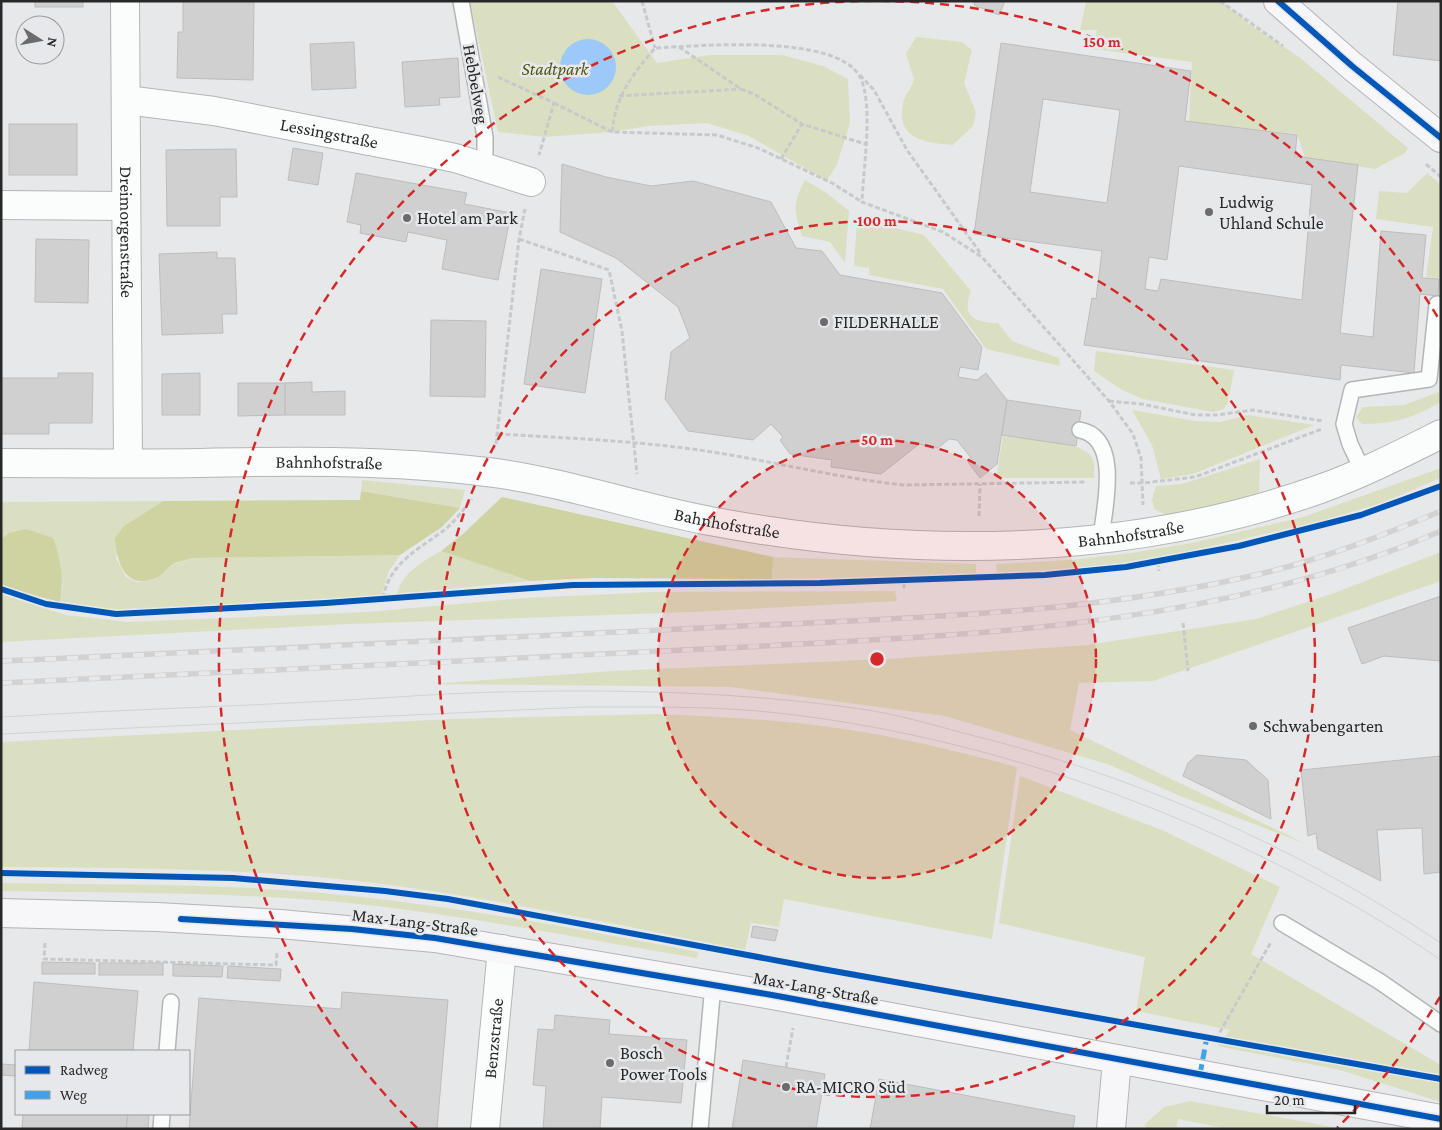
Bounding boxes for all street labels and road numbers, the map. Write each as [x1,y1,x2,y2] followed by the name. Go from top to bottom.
[459,43,493,126] street label: Hebbelweg
[278,114,380,153] street label: Lessingstraße
[116,166,137,298] street label: Dreimorgenstraße
[276,452,383,473] street label: Bahnhofstraße
[672,504,781,542] street label: Bahnhofstraße
[1077,516,1186,551] street label: Bahnhofstraße
[351,904,479,940] street label: Max-Lang-Straße
[752,967,880,1009] street label: Max-Lang-Straße
[480,997,507,1079] street label: Benzstraße

